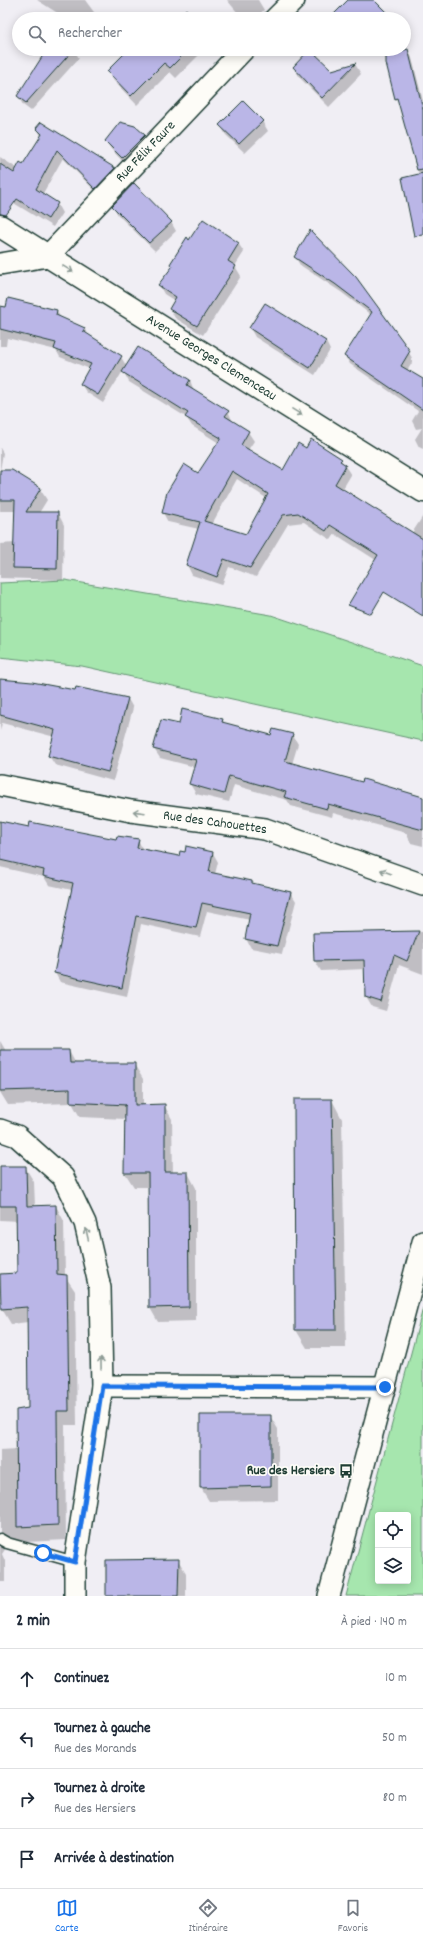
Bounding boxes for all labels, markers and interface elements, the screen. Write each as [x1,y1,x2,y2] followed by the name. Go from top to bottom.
[12,12,411,56] search box
[26,23,48,45] icon: search
[58,23,122,45] text: Rechercher
[111,117,181,187] street label: Rue Félix Faure
[63,265,74,273] one-way arrow
[142,310,280,406] street label: Avenue Georges Clemenceau
[291,408,302,416] one-way arrow
[162,806,268,840] street label: Rue des Cahouettes
[133,809,146,816] one-way arrow
[381,867,393,875] one-way arrow
[83,1228,91,1241] one-way arrow
[97,1357,105,1370] one-way arrow
[376,1378,394,1396] route end
[247,1461,335,1481] place label: Rue des Hersiers
[338,1463,354,1479] bus stop icon: Rue des Hersiers
[375,1512,411,1584] map controls
[375,1512,411,1548] button: locate
[34,1544,52,1562] route start
[375,1548,411,1584] button: layers
[16,1610,50,1634] text: 2 min
[341,1613,407,1632] text: À pied · 140 m
[16,1668,38,1690] icon: ahead
[54,1668,109,1690] text: Continuez
[385,1669,407,1688] text: 10 m
[54,1718,151,1740] text: Tournez à gauche
[16,1728,38,1750] icon: left
[382,1729,407,1748] text: 50 m
[54,1740,137,1759] text: Rue des Morands
[54,1778,145,1800] text: Tournez à droite
[16,1788,38,1810] icon: right
[383,1789,407,1808] text: 80 m
[54,1800,136,1819] text: Rue des Hersiers
[16,1848,38,1870] icon: arrive
[54,1848,174,1870] text: Arrivée à destination
[55,1897,79,1937] tab: Carte
[188,1897,228,1937] tab: Itinéraire
[338,1897,368,1937] tab: Favoris

